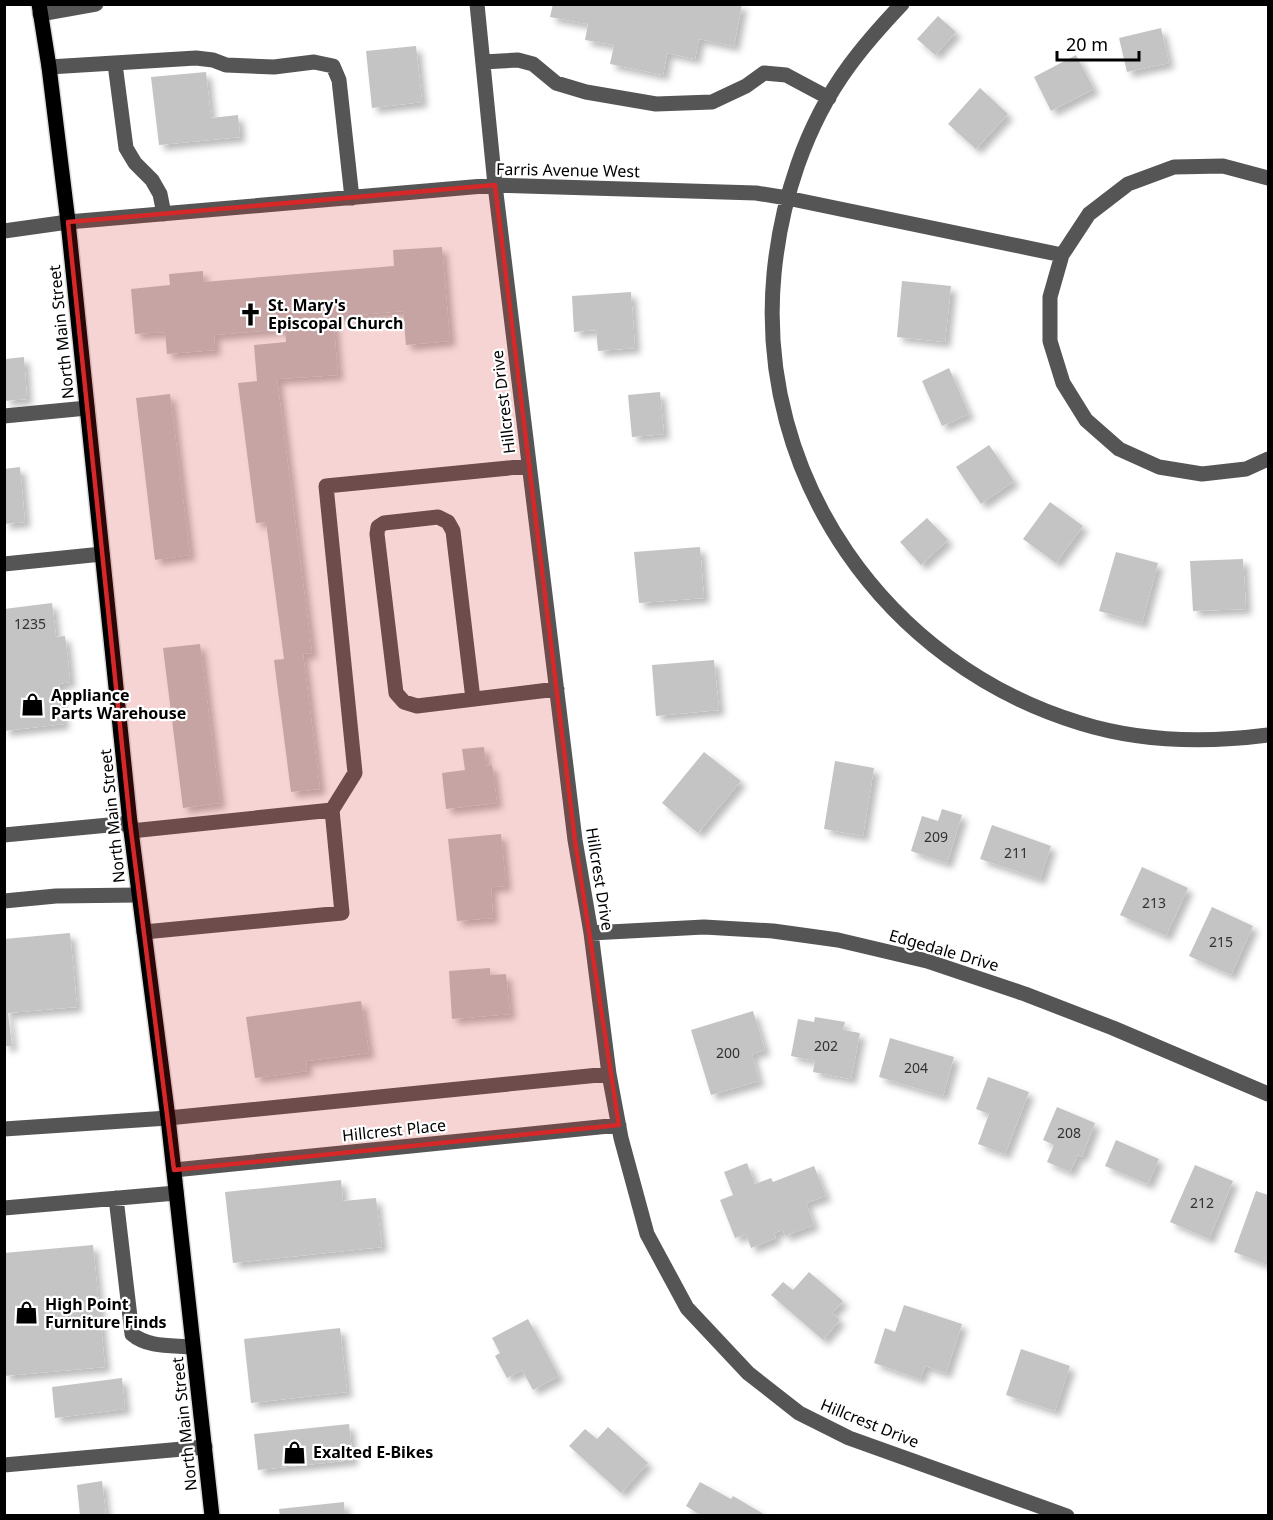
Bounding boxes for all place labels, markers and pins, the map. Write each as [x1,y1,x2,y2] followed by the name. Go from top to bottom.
[268,294,403,334] place label: St. Mary's Episcopal Church
[237,301,263,327] church icon: St. Mary's Episcopal Church
[51,684,186,724] place label: Appliance Parts Warehouse
[20,691,46,717] shop icon: Appliance Parts Warehouse
[45,1293,167,1333] place label: High Point Furniture Finds
[14,1300,40,1326] shop icon: High Point Furniture Finds
[282,1439,308,1465] shop icon: Exalted E-Bikes
[313,1441,433,1463] place label: Exalted E-Bikes

